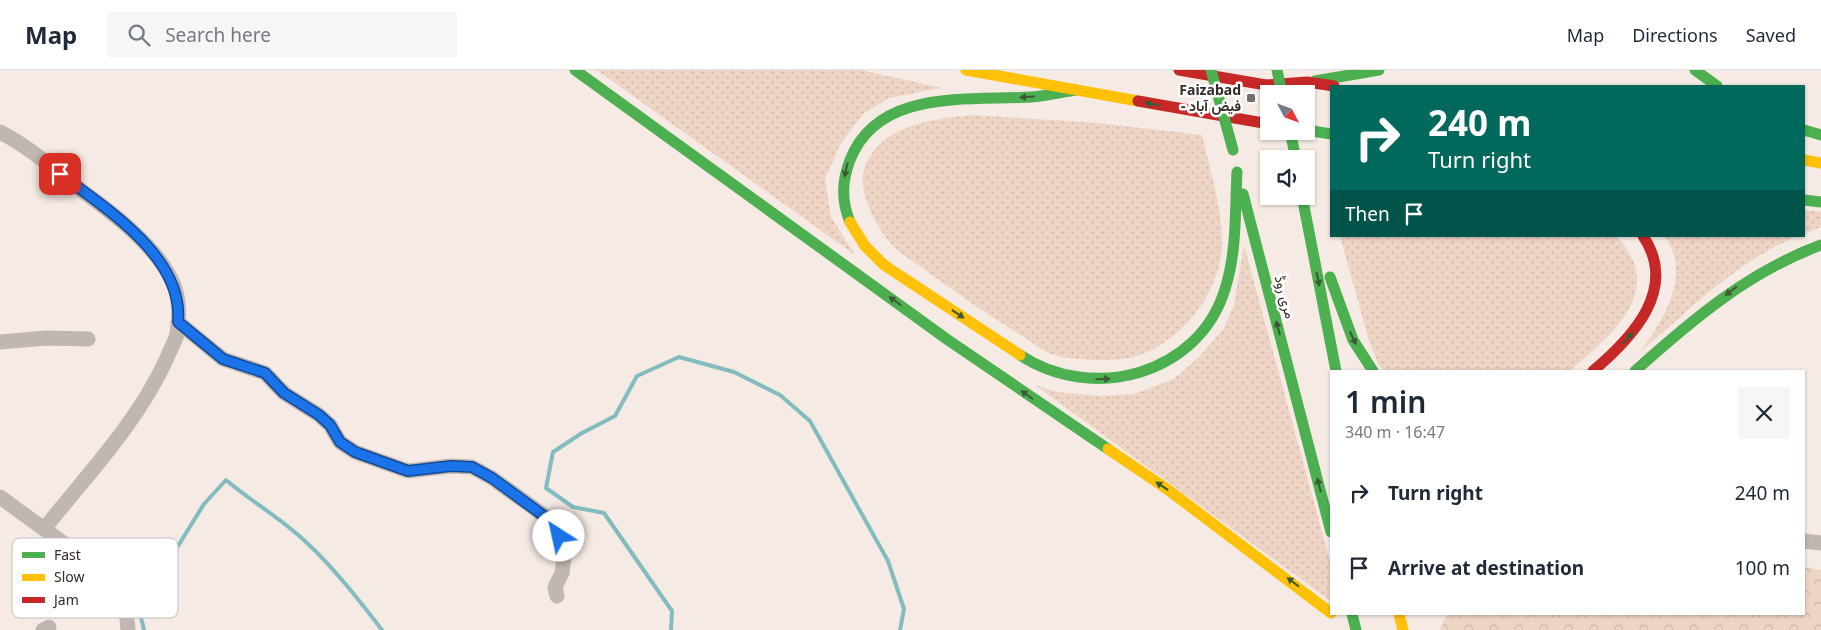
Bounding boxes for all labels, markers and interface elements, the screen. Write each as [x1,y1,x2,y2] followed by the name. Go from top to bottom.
[107,12,457,57] search box
[25,18,77,51] text: Map
[125,21,153,49] icon: search
[165,22,271,48] text: Search here
[1567,23,1604,47] text: Map
[1632,23,1718,47] text: Directions
[1746,23,1796,47] text: Saved
[1179,80,1241,115] place label: Faizabad - فیض آباد
[1260,85,1315,140] north arrow
[1260,85,1315,205] map controls
[1245,92,1257,104] marker: Faizabad - فیض آباد
[1019,93,1035,101] one-way arrow
[1428,99,1531,146] text: 240 m
[1143,100,1159,108] one-way arrow
[1345,105,1410,170] icon: right
[1428,144,1531,174] text: Turn right
[1260,150,1315,205] button: sound
[39,153,81,195] pin
[46,160,74,188] icon: arrive
[841,163,849,179] one-way arrow
[1400,200,1428,228] icon: arrive
[1345,201,1390,227] text: Then
[1314,271,1322,287] one-way arrow
[1271,273,1300,321] street label: مری روڈ
[1725,285,1738,296] one-way arrow
[888,296,902,306] one-way arrow
[951,309,965,319] one-way arrow
[1273,320,1281,335] one-way arrow
[1350,331,1358,345] one-way arrow
[1622,332,1633,345] one-way arrow
[1095,375,1111,383] one-way arrow
[1345,381,1426,422] text: 1 min
[1738,387,1790,439] button: close
[1021,390,1034,400] one-way arrow
[1345,421,1445,443] text: 340 m · 16:47
[1315,477,1323,492] one-way arrow
[1345,479,1373,507] icon: right
[1388,480,1483,506] text: Turn right
[1735,480,1790,506] text: 240 m
[1155,481,1169,491] one-way arrow
[532,509,584,561] position arrow
[12,538,178,618] legend
[54,545,81,564] text: Fast
[1345,554,1373,582] icon: arrive
[1388,555,1584,581] text: Arrive at destination
[1735,555,1790,581] text: 100 m
[54,567,85,586] text: Slow
[1287,577,1300,588] one-way arrow
[52,590,79,609] text: Jam

